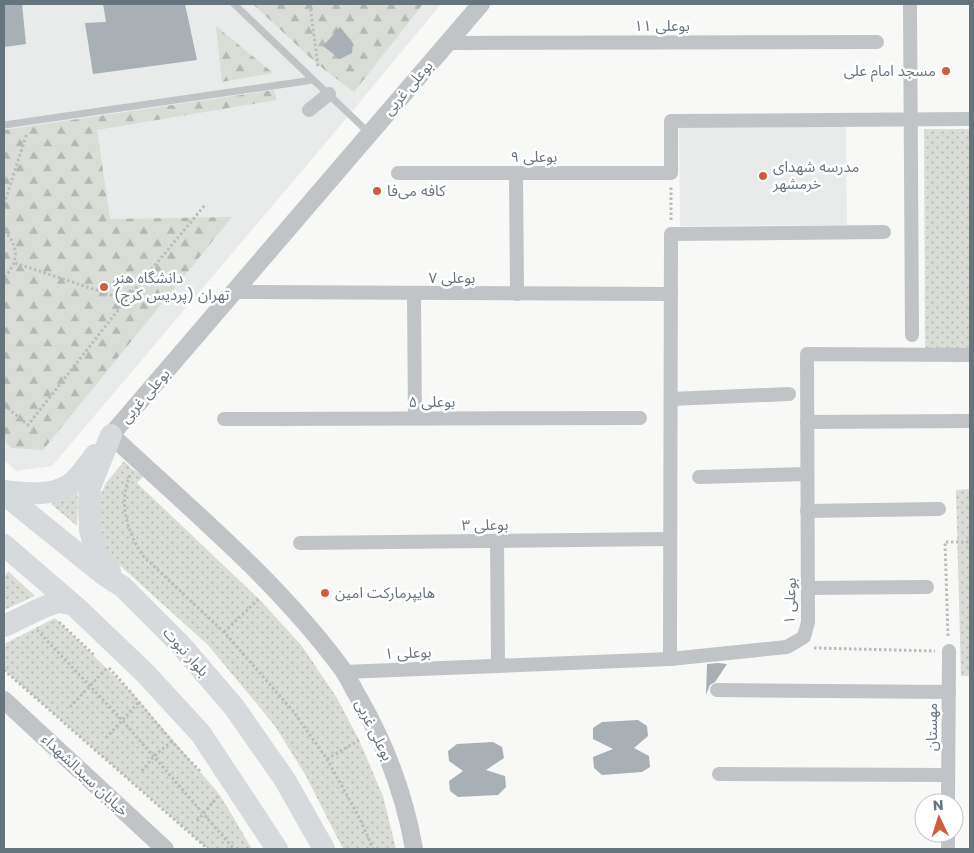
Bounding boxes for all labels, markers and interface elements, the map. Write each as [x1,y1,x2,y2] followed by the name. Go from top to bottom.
[634,15,690,36] street label: بوعلی ۱۱
[378,56,437,120] street label: بوعلی غربی
[844,60,936,82] place label: مسجد امام علی
[940,65,952,77] marker: مسجد امام علی
[511,146,557,167] street label: بوعلی ۹
[772,156,859,194] place label: مدرسه شهدای خرمشهر
[757,170,769,182] marker: مدرسه شهدای خرمشهر
[387,180,446,201] place label: کافه می‌فا
[371,185,383,197] marker: کافه می‌فا
[113,267,230,307] place label: دانشگاه هنر تهران (پردیس کرج)
[429,267,475,288] street label: بوعلی ۷
[98,281,110,293] marker: دانشگاه هنر تهران (پردیس کرج)
[115,364,174,428] street label: بوعلی غربی
[409,391,455,412] street label: بوعلی ۵
[461,514,509,535] street label: بوعلی ۳
[778,577,801,625] street label: بوعلی ۱
[335,582,435,603] place label: هایپرمارکت امین
[319,587,331,599] marker: هایپرمارکت امین
[159,622,214,681] street label: بلوار نبوت
[384,641,432,664] street label: بوعلی ۱
[350,695,398,764] street label: بوعلی غربی
[921,703,942,751] street label: مهستان
[37,729,134,821] street label: خیابان سیدالشهداء
[914,793,964,843] north arrow
[932,795,944,815] text: N

